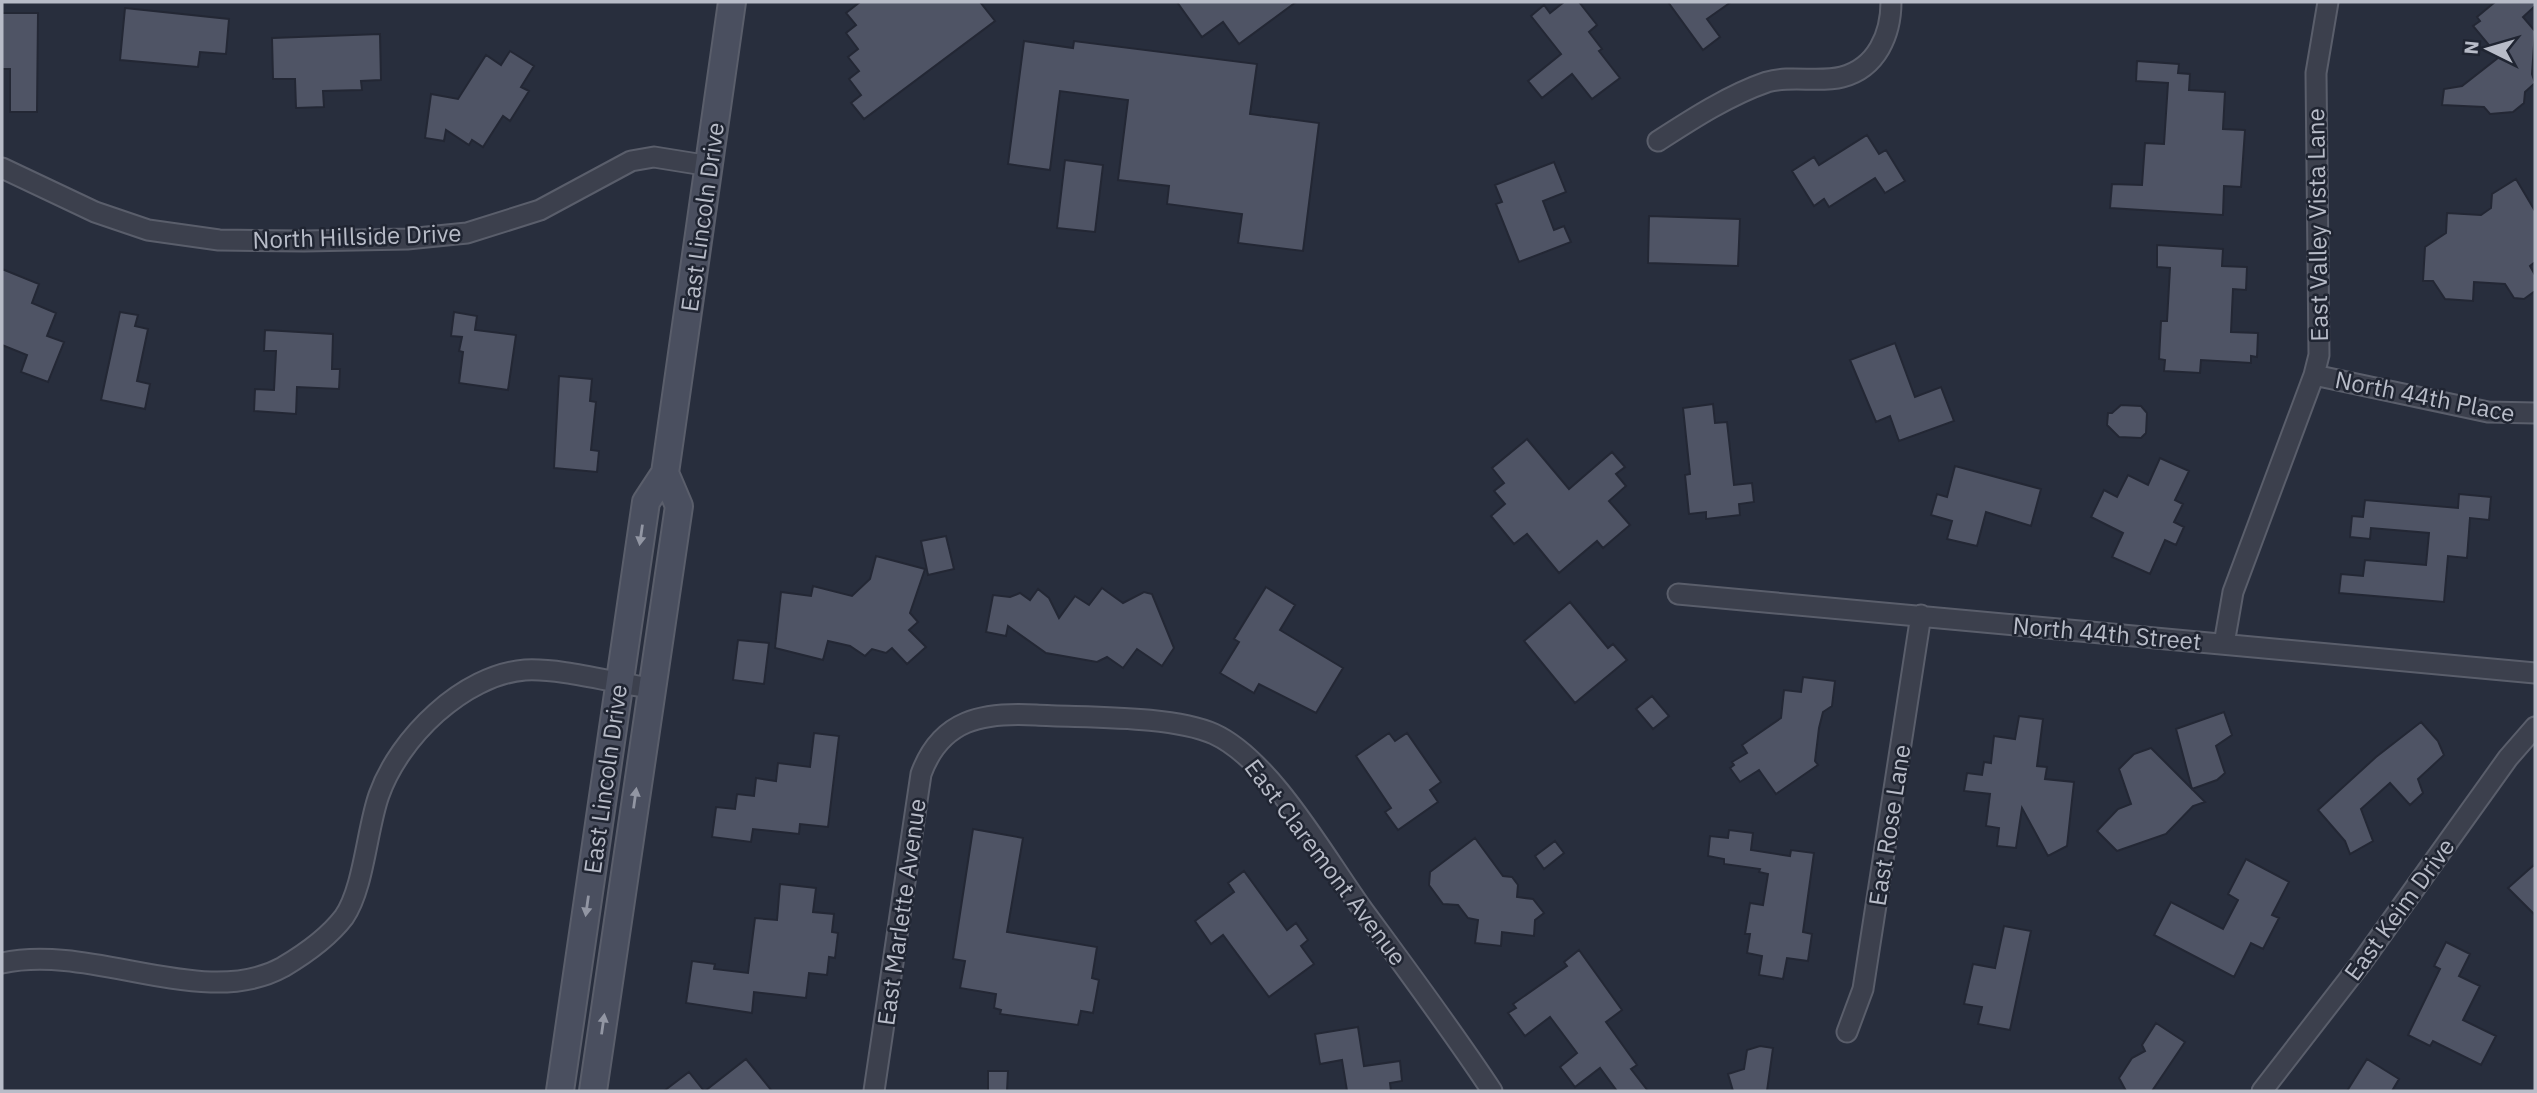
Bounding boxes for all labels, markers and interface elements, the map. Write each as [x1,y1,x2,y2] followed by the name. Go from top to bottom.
[2453,14,2523,84] north arrow
[2459,40,2484,55] text: N
[2299,108,2335,342] street label: East Valley Vista Lane
[673,120,731,314] street label: East Lincoln Drive
[252,216,462,256] street label: North Hillside Drive
[2332,363,2518,429] street label: North 44th Place
[635,524,646,546] one-way arrow
[2011,609,2203,657] street label: North 44th Street
[576,682,634,876] street label: East Lincoln Drive
[1860,742,1918,908] street label: East Rose Lane
[1238,752,1414,972] street label: East Claremont Avenue
[630,787,641,809] one-way arrow
[869,797,933,1027] street label: East Marlette Avenue
[2337,831,2461,987] street label: East Keim Drive
[581,895,592,917] one-way arrow
[598,1013,609,1035] one-way arrow

